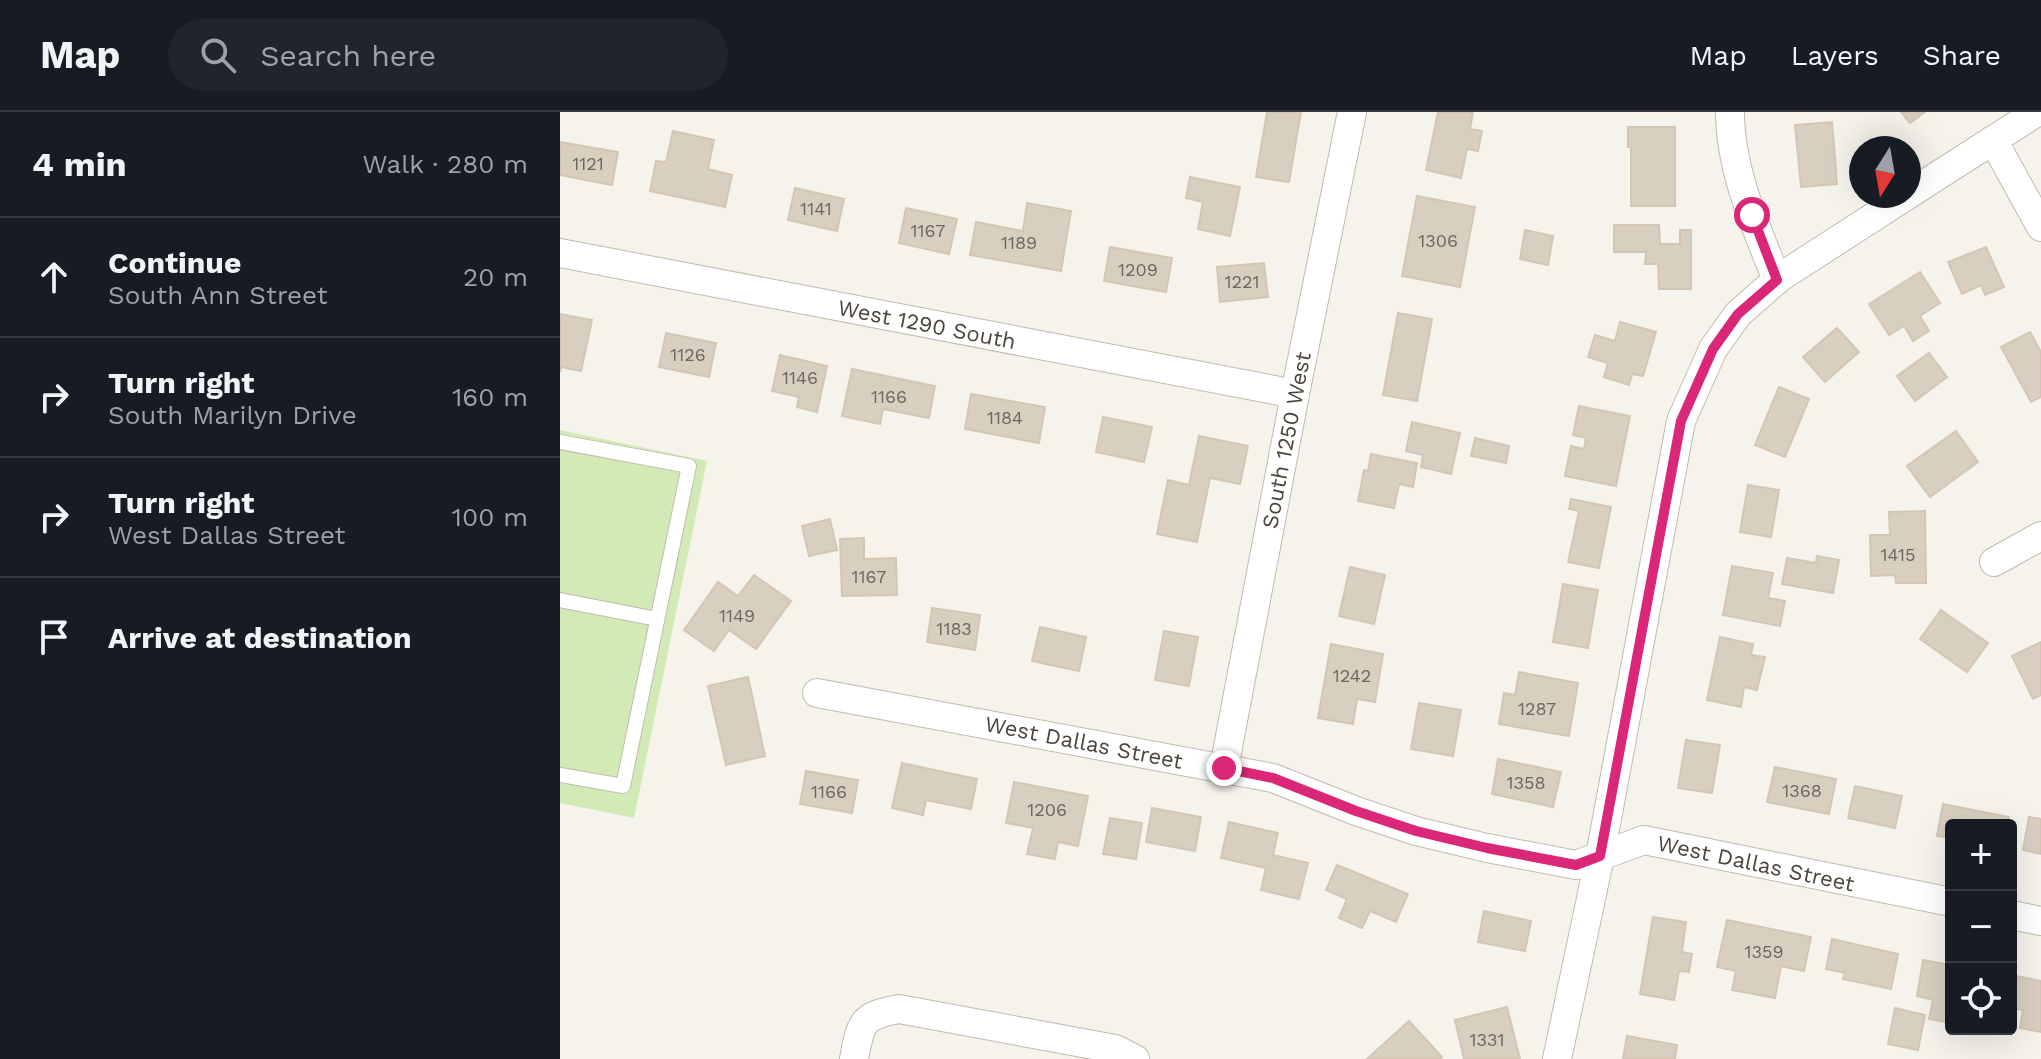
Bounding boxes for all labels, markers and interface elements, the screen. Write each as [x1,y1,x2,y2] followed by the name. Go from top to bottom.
[168,19,728,91] search box
[40,33,120,77] text: Map
[196,33,240,77] icon: search
[260,38,436,73] text: Search here
[1690,39,1747,72] text: Map
[1791,39,1879,72] text: Layers
[1923,39,2001,72] text: Share
[1849,136,1921,208] north arrow
[32,144,127,184] text: 4 min
[363,149,528,179] text: Walk · 280 m
[572,153,604,174] house number: 1121
[1734,197,1770,233] route start
[800,198,832,219] house number: 1141
[911,220,945,241] house number: 1167
[1418,230,1458,251] house number: 1306
[1001,232,1037,253] house number: 1189
[108,245,241,280] text: Continue
[32,255,76,299] icon: ahead
[1118,259,1158,280] house number: 1209
[463,262,528,292] text: 20 m
[1224,271,1260,292] house number: 1221
[108,280,328,310] text: South Ann Street
[836,295,1018,354] street label: West 1290 South
[670,344,706,365] house number: 1126
[1257,350,1316,531] street label: South 1250 West
[108,365,254,400] text: Turn right
[782,367,818,388] house number: 1146
[32,375,76,419] icon: right
[452,382,528,412] text: 160 m
[871,386,907,407] house number: 1166
[108,400,357,430] text: South Marilyn Drive
[987,407,1023,428] house number: 1184
[108,485,254,520] text: Turn right
[32,495,76,539] icon: right
[452,502,528,532] text: 100 m
[108,520,345,550] text: West Dallas Street
[1880,544,1916,565] house number: 1415
[852,566,886,587] house number: 1167
[719,605,755,626] house number: 1149
[32,615,76,659] icon: arrive
[936,618,972,639] house number: 1183
[108,620,412,655] text: Arrive at destination
[1333,665,1371,686] house number: 1242
[1518,698,1556,719] house number: 1287
[983,711,1185,774] street label: West Dallas Street
[1206,750,1242,786] route end
[1506,772,1546,793] house number: 1358
[1782,780,1822,801] house number: 1368
[811,781,847,802] house number: 1166
[1027,799,1067,820] house number: 1206
[1945,819,2017,1035] map controls
[1945,819,2017,891] button: +
[1655,830,1857,897] street label: West Dallas Street
[1945,891,2017,963] button: −
[1744,941,1784,962] house number: 1359
[1945,963,2017,1035] button: locate
[1469,1029,1505,1050] house number: 1331

